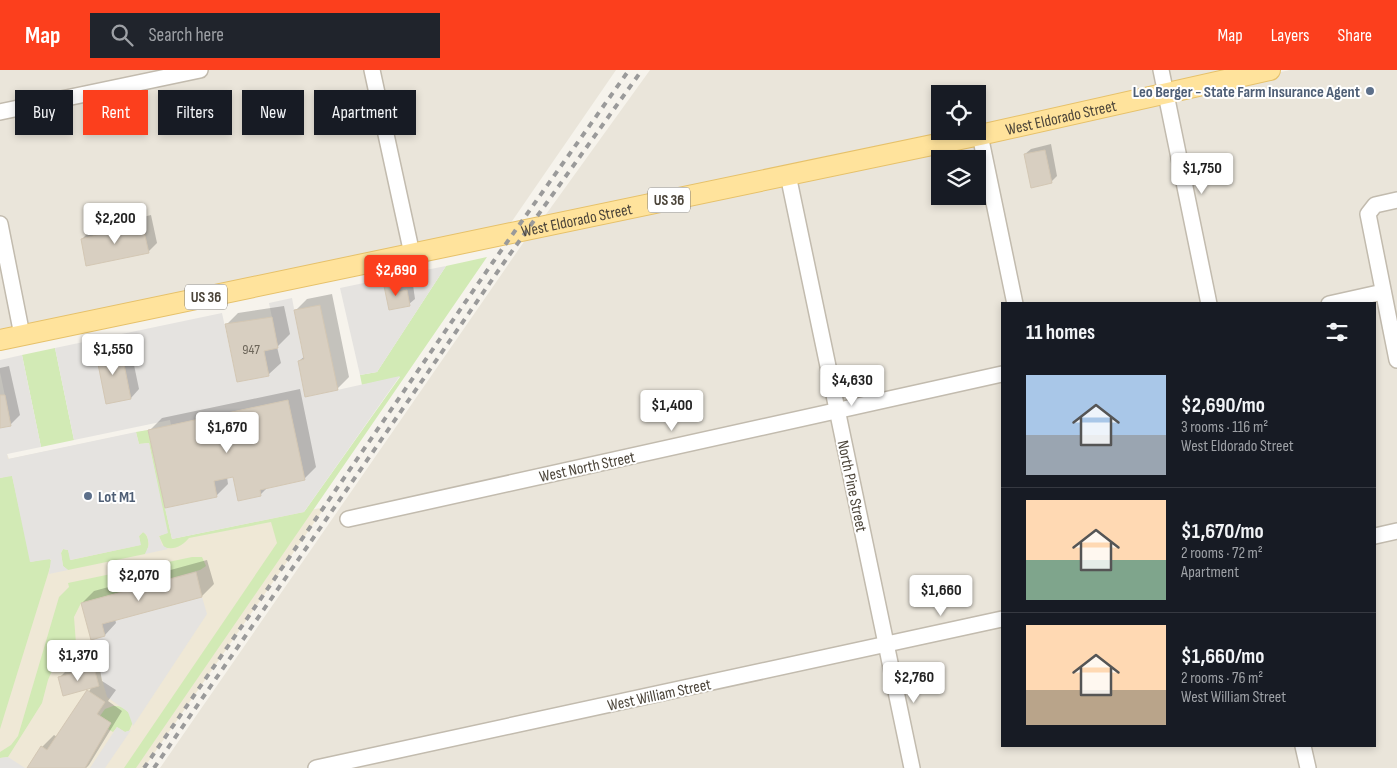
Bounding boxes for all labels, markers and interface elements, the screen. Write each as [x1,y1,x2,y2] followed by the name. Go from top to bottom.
[90,13,440,58] search box
[25,21,60,50] text: Map
[108,21,136,49] icon: search
[148,24,224,47] text: Search here
[1218,25,1243,46] text: Map
[1271,25,1310,46] text: Layers
[1338,25,1372,46] text: Share
[1133,83,1360,102] place label: Leo Berger - State Farm Insurance Agent
[931,85,986,205] map controls
[931,85,986,140] button: locate
[1364,85,1376,97] marker: Leo Berger - State Farm Insurance Agent
[15,90,73,135] chip: Buy
[83,90,148,135] chip: Rent
[158,90,232,135] chip: Filters
[242,90,304,135] chip: New
[314,90,416,135] chip: Apartment
[1004,97,1118,140] street label: West Eldorado Street
[931,150,986,205] button: layers
[1161,152,1243,195] pin: $1,750
[1182,159,1222,178] text: $1,750
[648,188,690,212] road number: US 36
[520,200,634,242] street label: West Eldorado Street
[74,202,156,245] pin: $2,200
[94,209,136,228] text: $2,200
[355,254,437,297] pin: $2,690
[375,261,417,280] text: $2,690
[185,284,227,310] road number: US 36
[1323,318,1351,346] icon: filters
[1026,320,1095,345] text: 11 homes
[72,334,154,376] pin: $1,550
[93,340,133,359] text: $1,550
[242,341,260,358] house number: 947
[811,364,893,407] pin: $4,630
[831,371,873,390] text: $4,630
[631,390,713,432] pin: $1,400
[1181,393,1265,418] text: $2,690/mo
[1066,395,1126,455] icon: home
[651,396,693,415] text: $1,400
[186,412,268,454] pin: $1,670
[207,418,247,437] text: $1,670
[1181,418,1268,437] text: 3 rooms · 116 m²
[1181,437,1294,456] text: West Eldorado Street
[833,439,871,534] street label: North Pine Street
[538,448,637,487] street label: West North Street
[98,488,136,507] place label: Lot M1
[82,490,94,502] marker: Lot M1
[1181,519,1264,544] text: $1,670/mo
[1066,520,1126,580] icon: home
[1181,544,1263,563] text: 2 rooms · 72 m²
[98,560,180,602] pin: $2,070
[1181,563,1239,582] text: Apartment
[119,566,159,585] text: $2,070
[900,574,982,617] pin: $1,660
[920,581,962,600] text: $1,660
[37,640,119,682] pin: $1,370
[1181,644,1264,669] text: $1,660/mo
[1066,645,1126,705] icon: home
[58,646,98,665] text: $1,370
[873,662,955,704] pin: $2,760
[894,668,934,687] text: $2,760
[1181,669,1263,688] text: 2 rooms · 76 m²
[606,675,713,716] street label: West William Street
[1181,688,1286,707] text: West William Street

